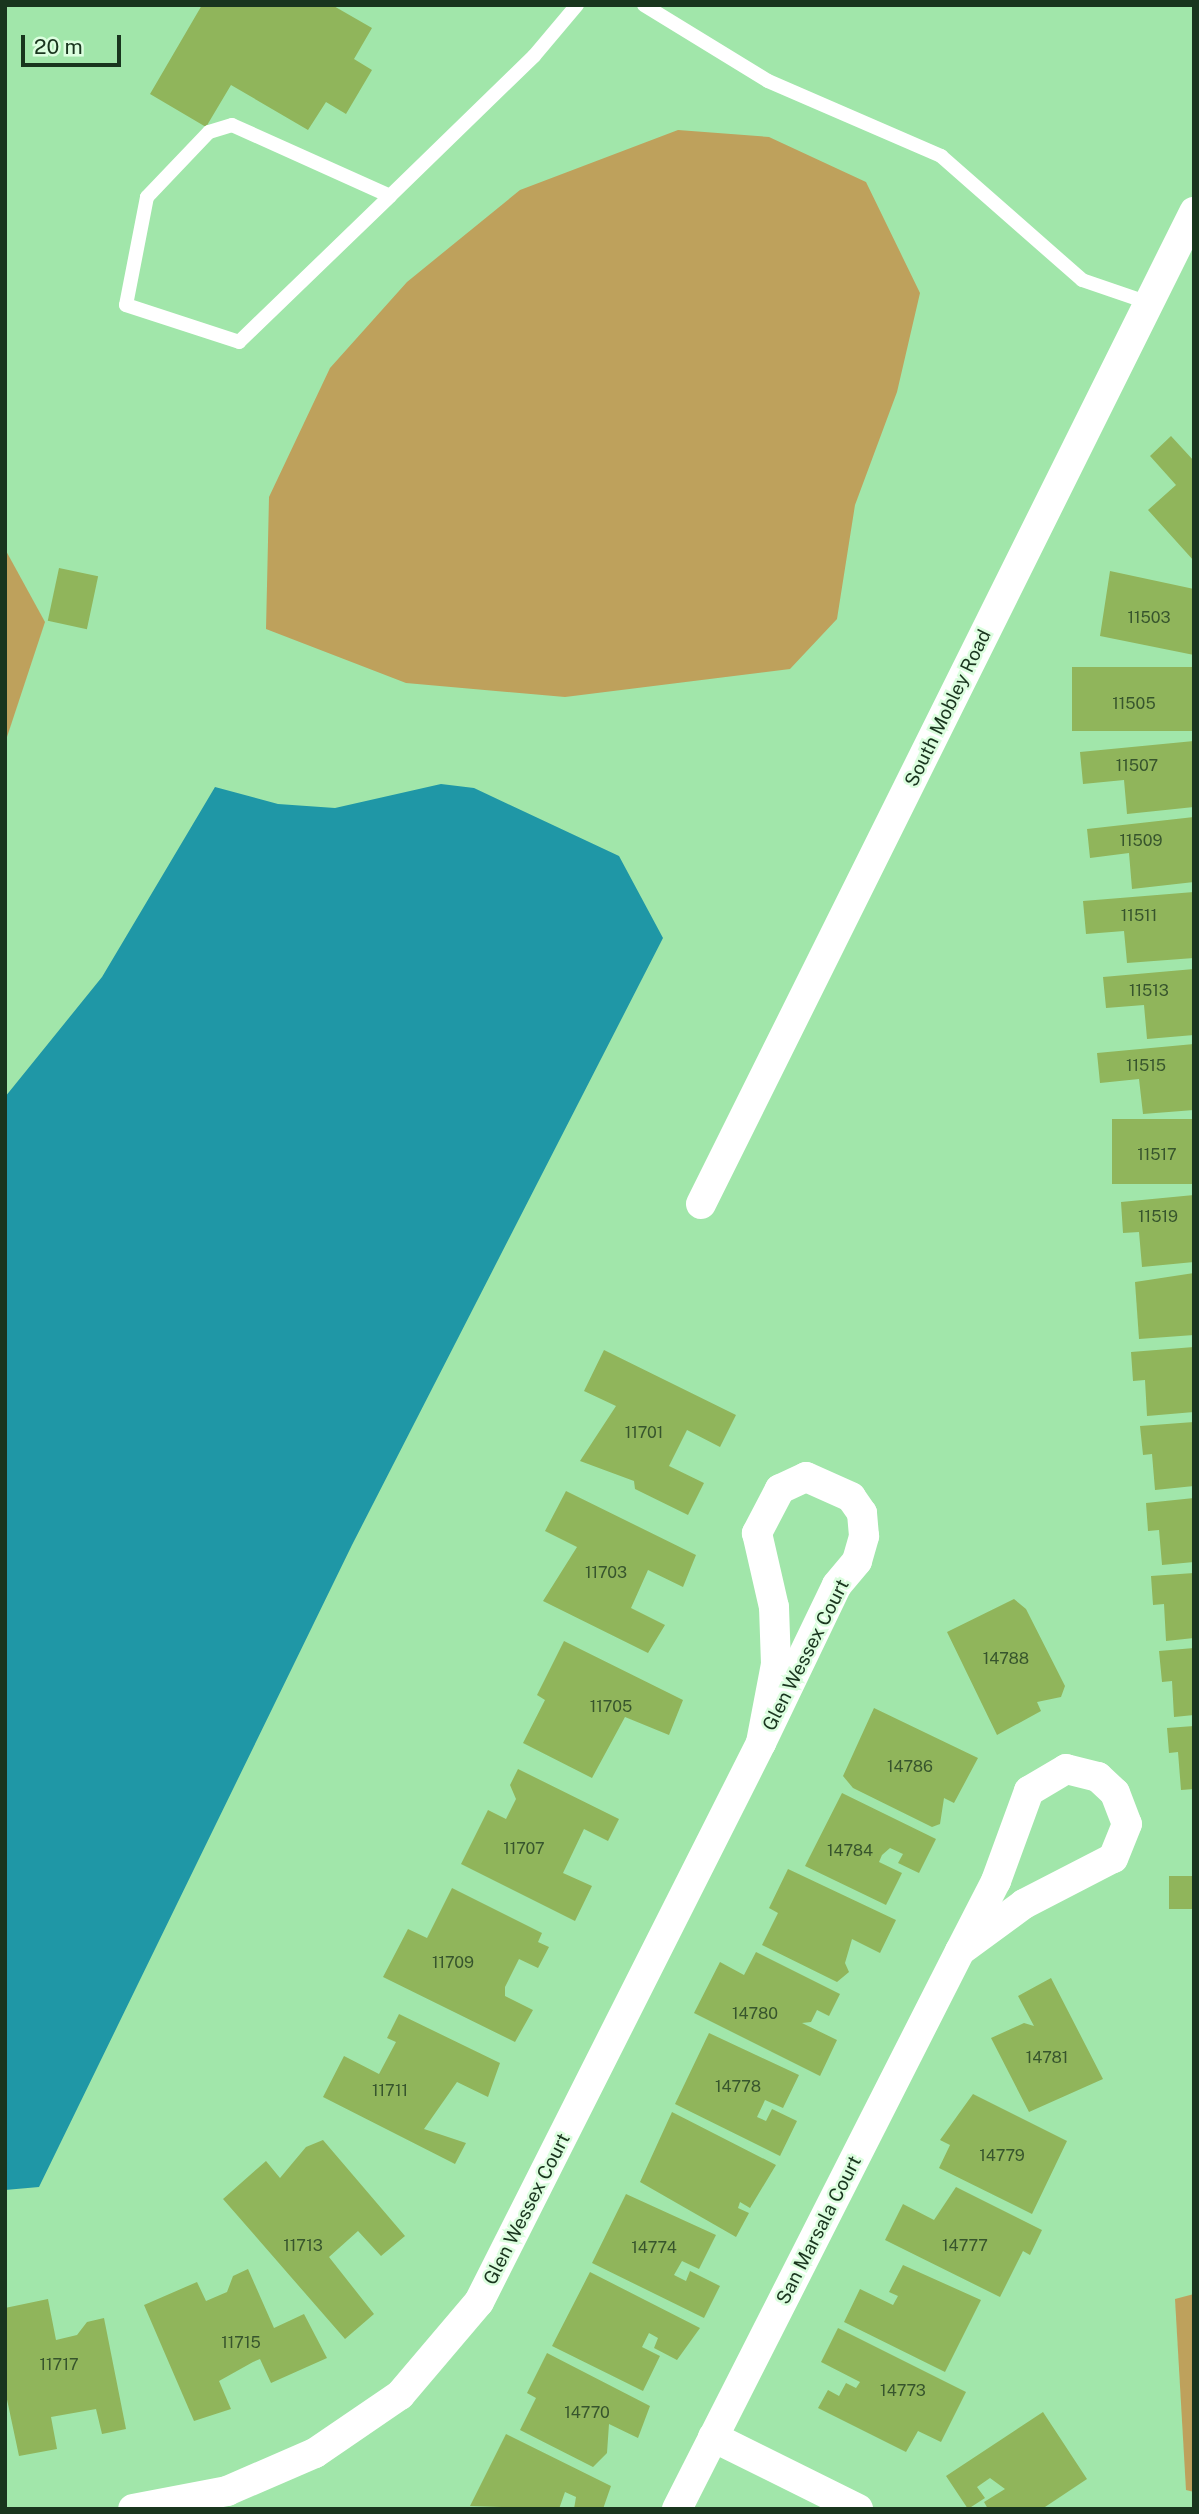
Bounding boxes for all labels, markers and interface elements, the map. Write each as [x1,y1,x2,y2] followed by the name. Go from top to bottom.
[24,21,124,65] scale bar
[34,34,83,59] text: 20 m
[1127,608,1171,628] house number: 11503
[900,626,996,790] street label: South Mobley Road
[1112,694,1156,714] house number: 11505
[1116,756,1158,776] house number: 11507
[1120,831,1162,851] house number: 11509
[1121,906,1157,926] house number: 11511
[1129,981,1169,1001] house number: 11513
[1126,1056,1166,1076] house number: 11515
[1137,1145,1177,1165] house number: 11517
[1138,1207,1178,1227] house number: 11519
[625,1423,663,1443] house number: 11701
[585,1563,627,1583] house number: 11703
[758,1575,854,1735] street label: Glen Wessex Court
[983,1649,1029,1669] house number: 14788
[590,1697,632,1717] house number: 11705
[887,1757,933,1777] house number: 14786
[503,1839,545,1859] house number: 11707
[827,1841,873,1861] house number: 14784
[432,1953,474,1973] house number: 11709
[732,2004,778,2024] house number: 14780
[1026,2048,1068,2068] house number: 14781
[715,2077,761,2097] house number: 14778
[372,2081,408,2101] house number: 11711
[479,2129,575,2289] street label: Glen Wessex Court
[979,2146,1025,2166] house number: 14779
[772,2152,866,2308] street label: San Marsala Court
[283,2236,323,2256] house number: 11713
[942,2236,988,2256] house number: 14777
[631,2238,677,2258] house number: 14774
[221,2333,261,2353] house number: 11715
[39,2355,79,2375] house number: 11717
[880,2381,926,2401] house number: 14773
[564,2403,610,2423] house number: 14770

